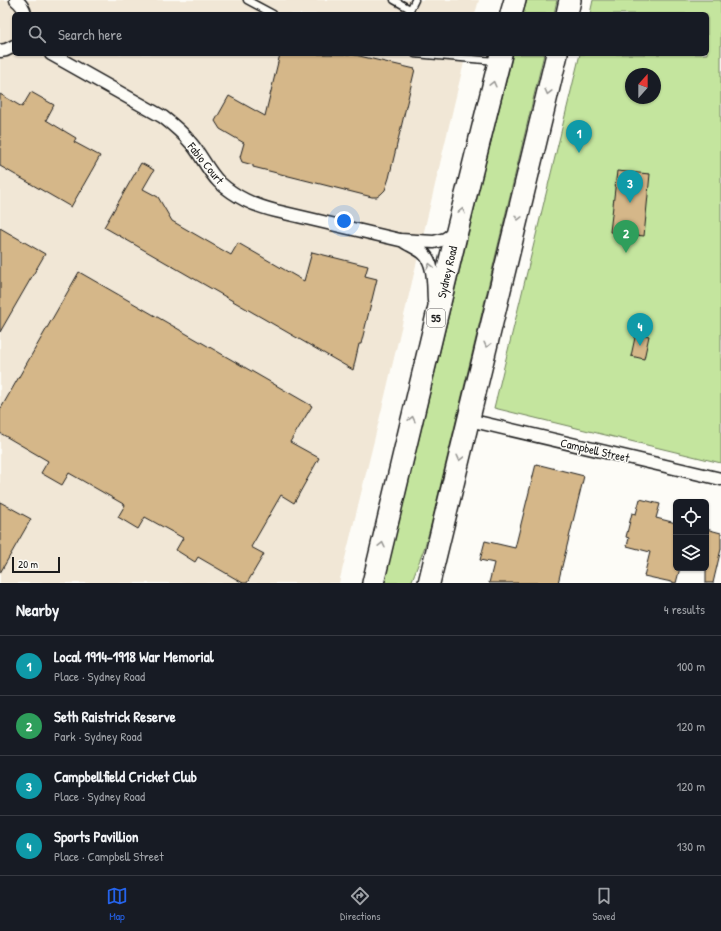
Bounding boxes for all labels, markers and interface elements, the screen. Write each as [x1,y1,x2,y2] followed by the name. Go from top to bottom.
[12,12,709,56] search box
[26,23,48,45] icon: search
[58,24,122,45] text: Search here
[625,68,661,104] north arrow
[489,81,497,88] one-way arrow
[545,89,553,95] one-way arrow
[566,120,592,153] pin: 1
[183,138,229,188] street label: Fabio Court
[617,170,643,203] pin: 3
[457,207,466,214] one-way arrow
[334,211,354,231] your location
[514,215,522,221] one-way arrow
[613,220,639,253] pin: 2
[433,244,461,300] street label: Sydney Road
[427,263,435,269] one-way arrow
[427,309,445,327] road number: 55
[627,313,653,346] pin: 4
[484,341,492,348] one-way arrow
[407,415,416,422] one-way arrow
[559,434,632,466] street label: Campbell Street
[456,454,465,461] one-way arrow
[673,499,709,571] map controls
[673,499,709,535] button: locate
[673,535,709,571] button: layers
[377,542,385,548] one-way arrow
[12,555,60,574] scale bar
[18,557,38,571] text: 20 m
[16,598,59,621] text: Nearby
[664,600,705,618] text: 4 results
[54,646,214,667] text: Local 1914-1918 War Memorial
[27,657,31,675] text: 1
[677,657,705,675] text: 100 m
[54,667,145,685] text: Place · Sydney Road
[54,706,176,727] text: Seth Raistrick Reserve
[26,717,32,735] text: 2
[677,717,705,735] text: 120 m
[54,727,142,745] text: Park · Sydney Road
[54,766,197,787] text: Campbellfield Cricket Club
[26,777,32,795] text: 3
[677,777,705,795] text: 120 m
[54,787,145,805] text: Place · Sydney Road
[54,826,139,847] text: Sports Pavillion
[27,837,31,855] text: 4
[677,837,705,855] text: 130 m
[54,847,164,865] text: Place · Campbell Street
[106,885,128,923] tab: Map
[340,885,381,923] tab: Directions
[593,885,615,923] tab: Saved

